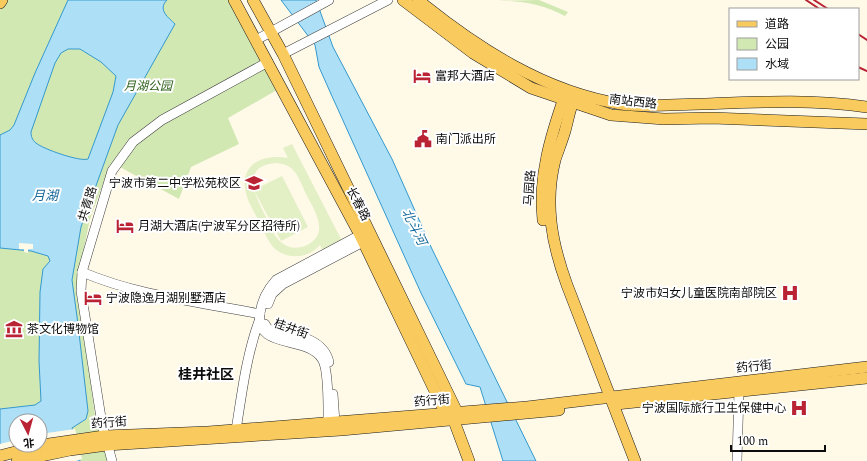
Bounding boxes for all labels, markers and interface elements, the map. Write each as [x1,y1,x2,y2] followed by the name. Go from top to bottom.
[729,8,859,80] legend
[765,15,789,34] text: 道路
[765,35,789,54] text: 公园
[765,55,789,74] text: 水域
[412,66,432,86] hotel icon: 富邦大酒店
[435,67,495,86] place label: 富邦大酒店
[124,77,174,96] park label: 月湖公园
[608,90,658,114] street label: 南站西路
[413,129,433,149] public building icon: 南门派出所
[436,130,496,149] place label: 南门派出所
[519,169,541,207] street label: 马园路
[244,173,264,193] school or university icon: 宁波市第二中学松苑校区
[109,174,241,193] place label: 宁波市第二中学松苑校区
[74,184,102,224] street label: 共青路
[341,184,375,224] street label: 长春路
[32,186,60,206] water label: 月湖
[396,205,433,252] water label: 北斗河
[115,216,135,236] hotel icon: 月湖大酒店(宁波军分区招待所)
[138,217,300,236] place label: 月湖大酒店(宁波军分区招待所)
[780,283,800,303] hospital icon: 宁波市妇女儿童医院南部院区
[621,284,777,303] place label: 宁波市妇女儿童医院南部院区
[83,288,103,308] hotel icon: 宁波隐逸月湖别墅酒店
[106,289,226,308] place label: 宁波隐逸月湖别墅酒店
[271,314,311,344] street label: 桂井街
[4,319,24,339] museum icon: 茶文化博物馆
[27,320,99,339] place label: 茶文化博物馆
[735,356,773,378] street label: 药行街
[178,364,234,385] district label: 桂井社区
[413,390,451,412] street label: 药行街
[789,398,809,418] hospital icon: 宁波国际旅行卫生保健中心
[642,399,786,418] place label: 宁波国际旅行卫生保健中心
[90,412,128,434] street label: 药行街
[8,413,48,453] north arrow
[731,427,825,453] scale bar
[737,432,768,451] text: 100 m
[23,433,35,451] text: 北

